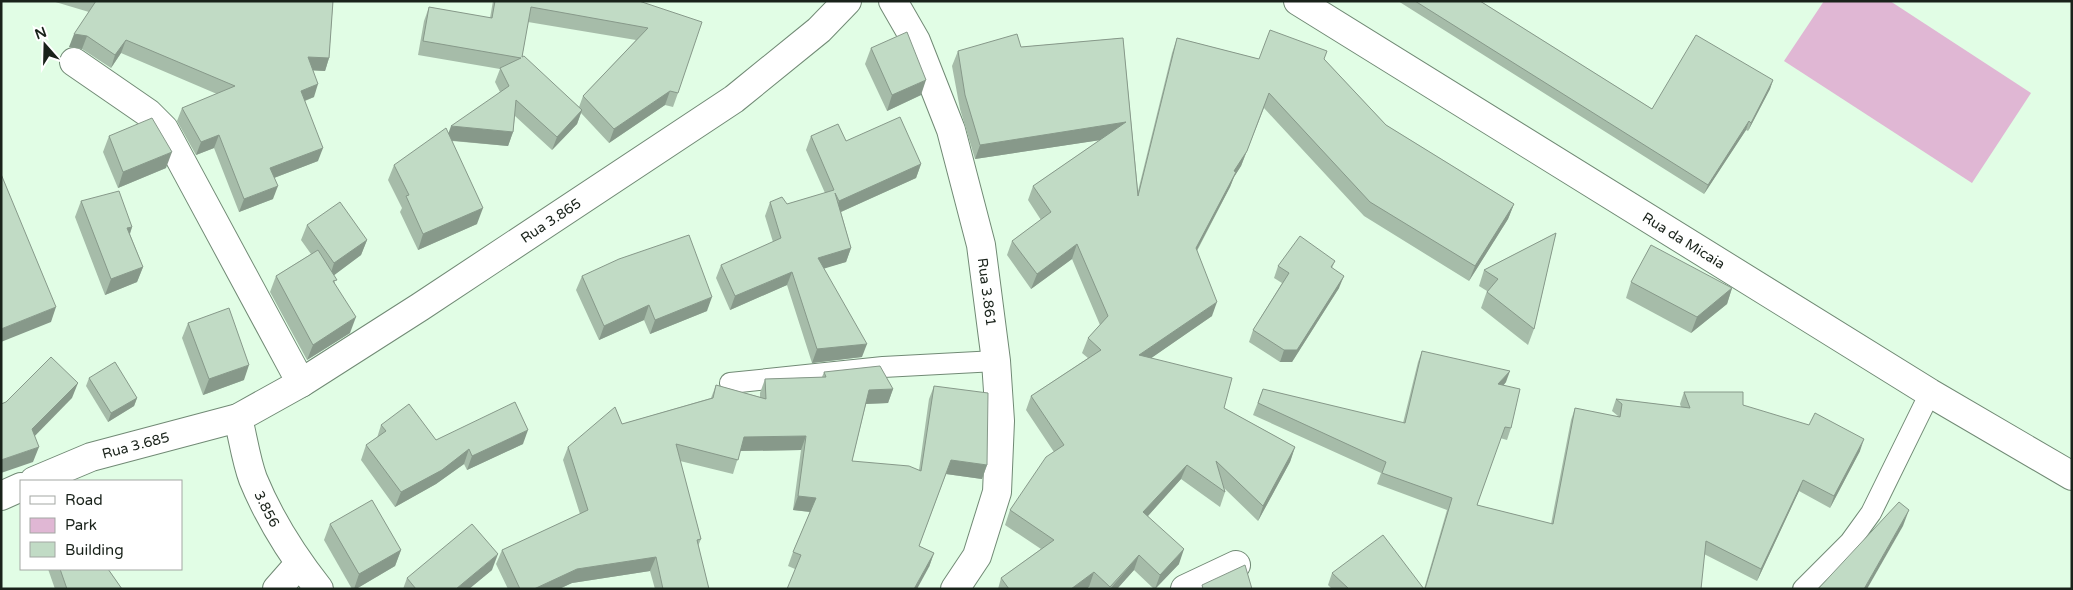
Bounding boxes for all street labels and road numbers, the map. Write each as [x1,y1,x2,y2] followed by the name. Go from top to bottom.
[517,194,584,246] street label: Rua 3.865
[1639,208,1728,272] street label: Rua da Micaia
[974,257,1000,327] street label: Rua 3.861
[100,428,171,462] street label: Rua 3.685
[251,488,284,530] street label: 3.856

